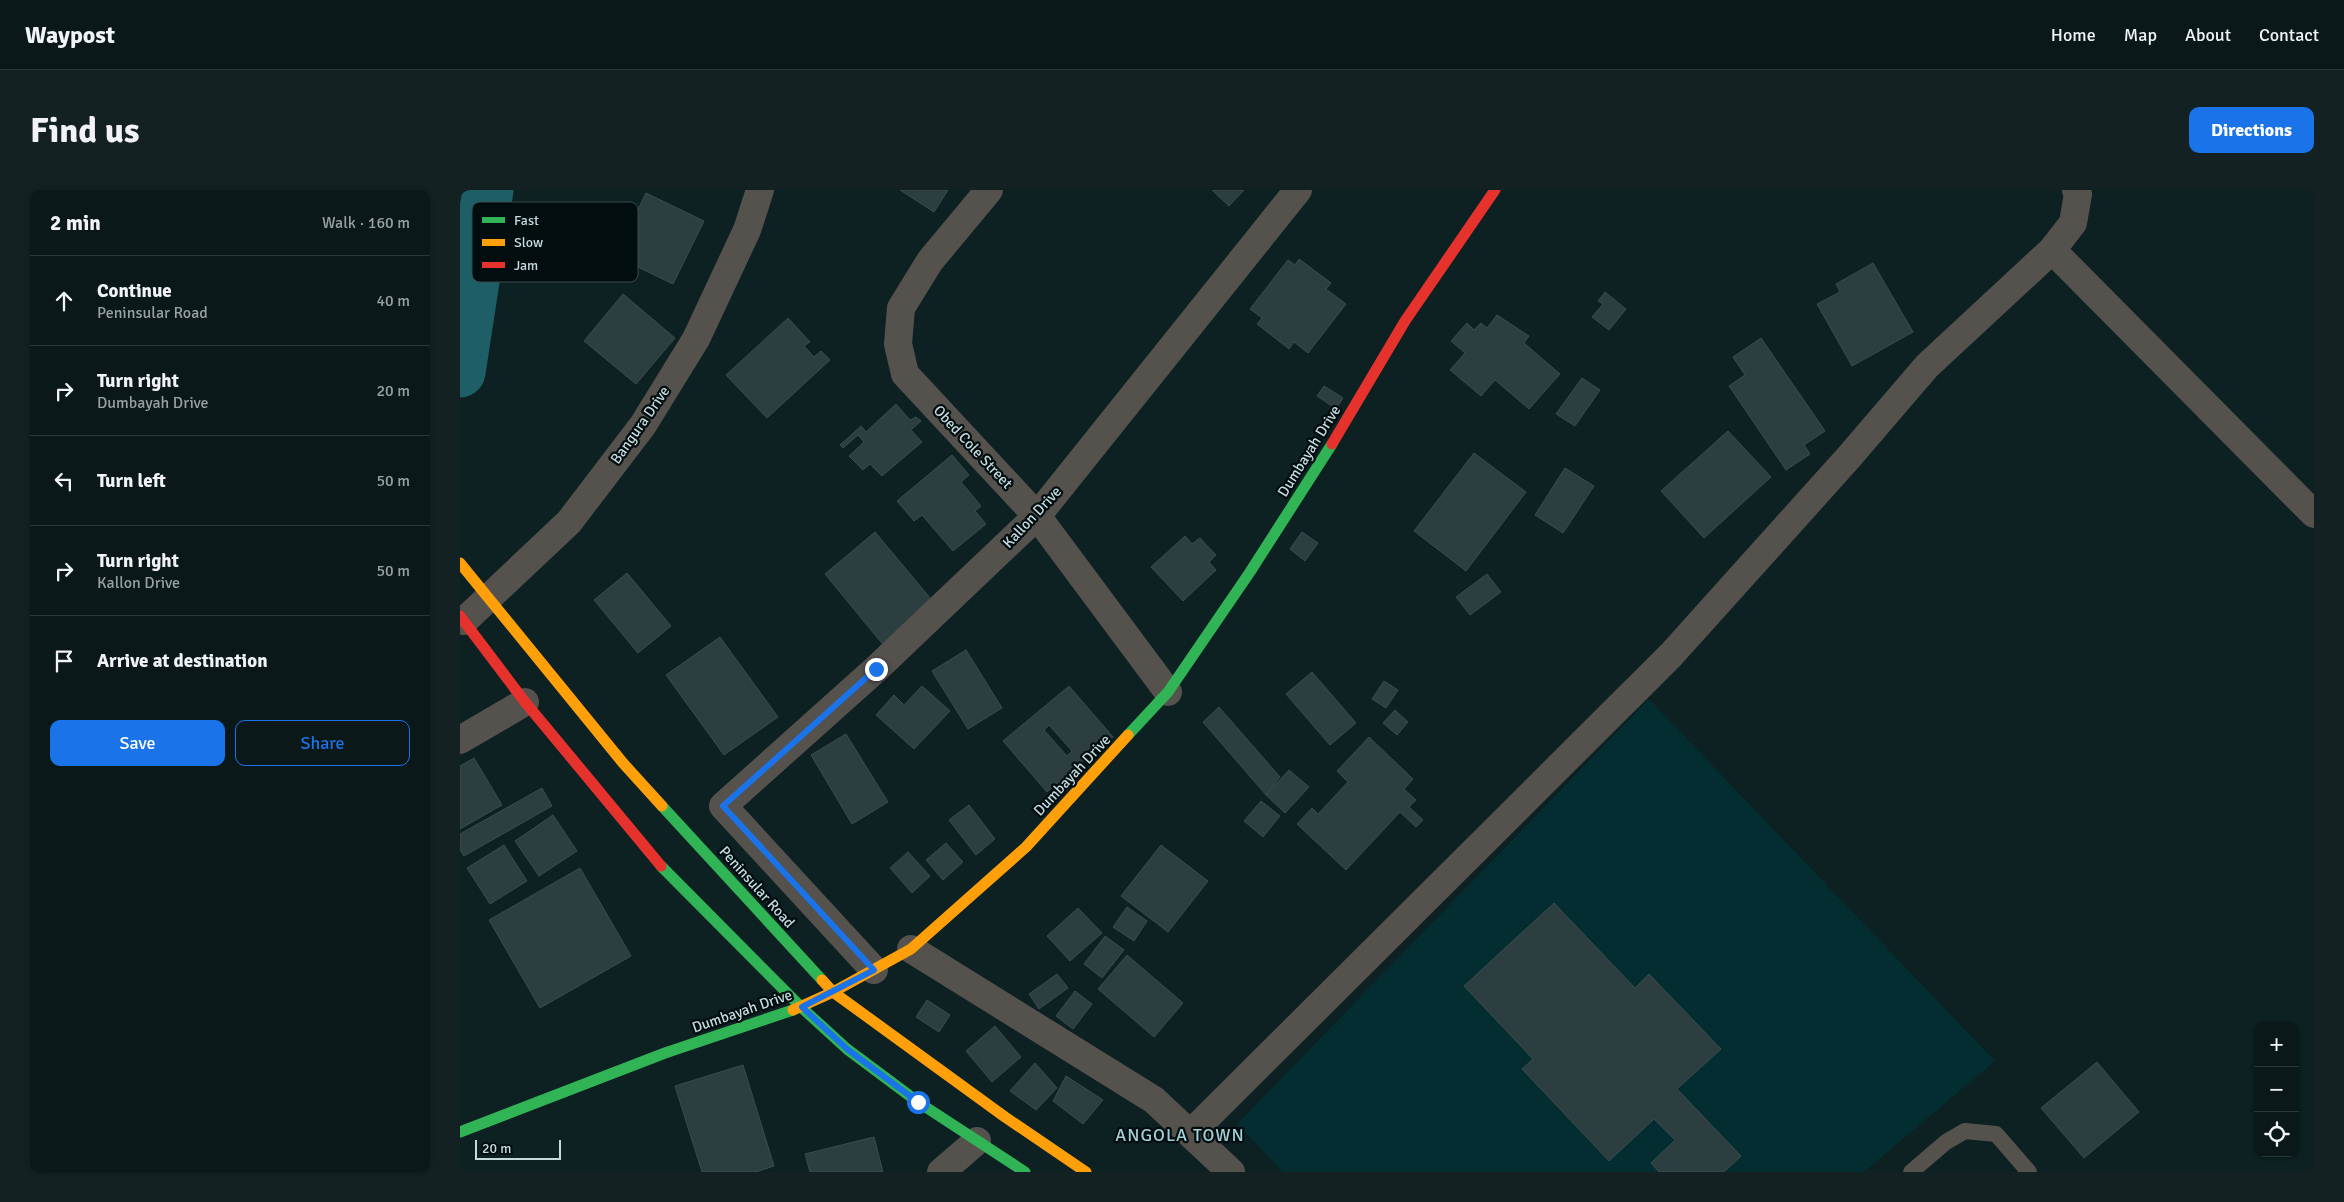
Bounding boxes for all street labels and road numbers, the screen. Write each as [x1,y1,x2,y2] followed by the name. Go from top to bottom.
[607,383,673,467] street label: Bangura Drive
[930,402,1016,492] street label: Obed Cole Street
[1274,402,1344,500] street label: Dumbayah Drive
[999,482,1065,552] street label: Kallon Drive
[1030,731,1114,819] street label: Dumbayah Drive
[716,842,798,932] street label: Peninsular Road
[690,985,794,1037] street label: Dumbayah Drive

